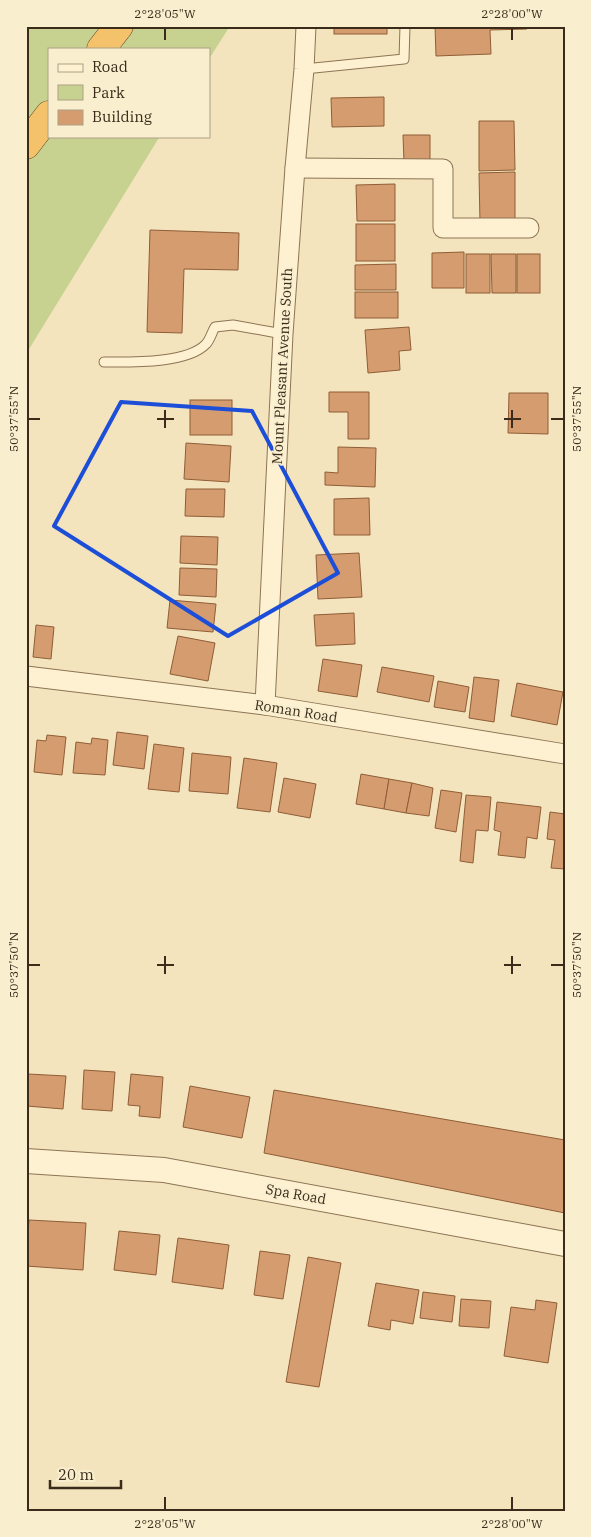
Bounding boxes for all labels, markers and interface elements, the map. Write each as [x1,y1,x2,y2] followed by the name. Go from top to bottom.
[134,6,196,21] text: 2°28'05"W
[481,6,543,21] text: 2°28'00"W
[48,48,210,138] legend
[92,57,128,76] text: Road
[92,83,125,102] text: Park
[92,107,152,126] text: Building
[268,267,296,465] street label: Mount Pleasant Avenue South
[6,386,21,452] text: 50°37'55"N
[569,386,584,452] text: 50°37'55"N
[253,696,339,727] street label: Roman Road
[6,932,21,998] text: 50°37'50"N
[569,932,584,998] text: 50°37'50"N
[264,1180,328,1208] street label: Spa Road
[50,1457,121,1489] scale bar
[58,1465,94,1484] text: 20 m
[134,1516,196,1531] text: 2°28'05"W
[481,1516,543,1531] text: 2°28'00"W

